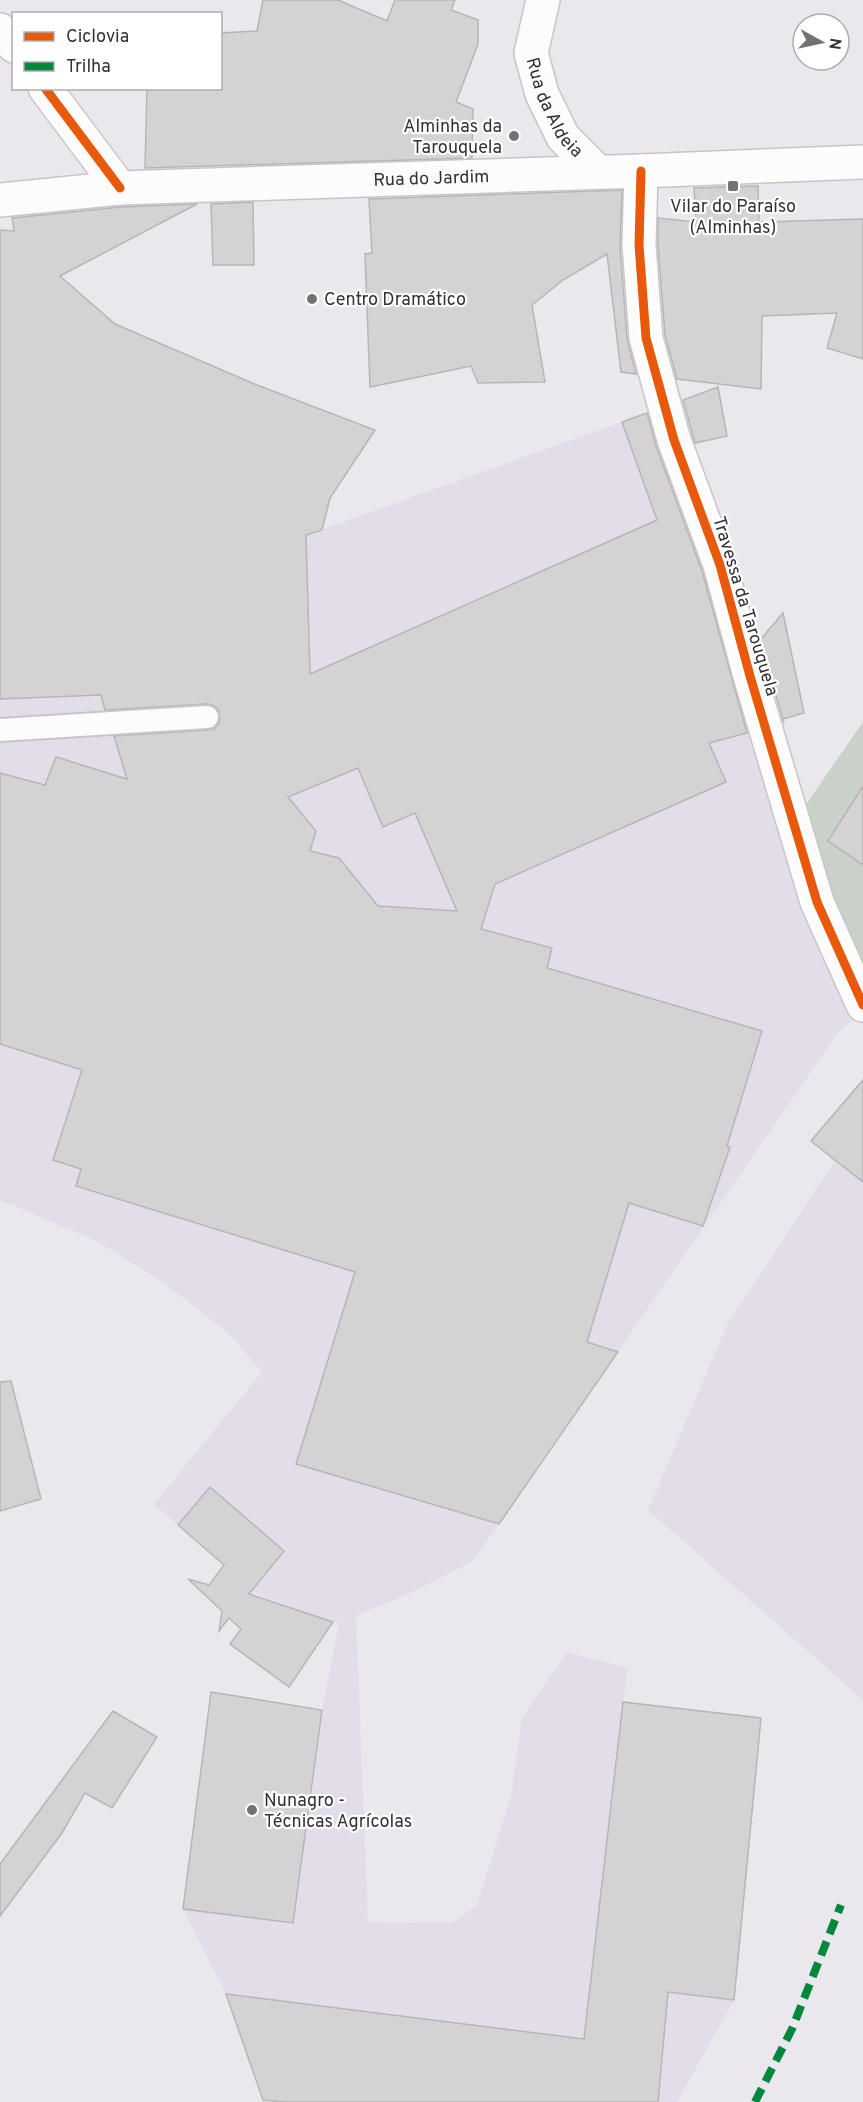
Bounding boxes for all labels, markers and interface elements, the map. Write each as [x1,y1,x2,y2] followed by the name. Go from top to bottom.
[12,12,222,90] legend
[791,12,851,72] north arrow
[66,26,129,49] text: Ciclovia
[823,37,845,51] text: N
[520,55,587,163] street label: Rua da Aldeia
[66,56,111,79] text: Trilha
[403,116,502,160] place label: Alminhas da Tarouquela
[507,129,521,143] marker: Alminhas da Tarouquela
[373,166,490,193] street label: Rua do Jardim
[726,179,740,193] marker: Vilar do Paraíso (Alminhas)
[670,196,796,240] place label: Vilar do Paraíso (Alminhas)
[324,289,466,312] place label: Centro Dramático
[305,292,319,306] marker: Centro Dramático
[706,514,783,699] street label: Travessa da Tarouquela
[264,1790,412,1834] place label: Nunagro - Técnicas Agrícolas
[245,1803,259,1817] marker: Nunagro - Técnicas Agrícolas

